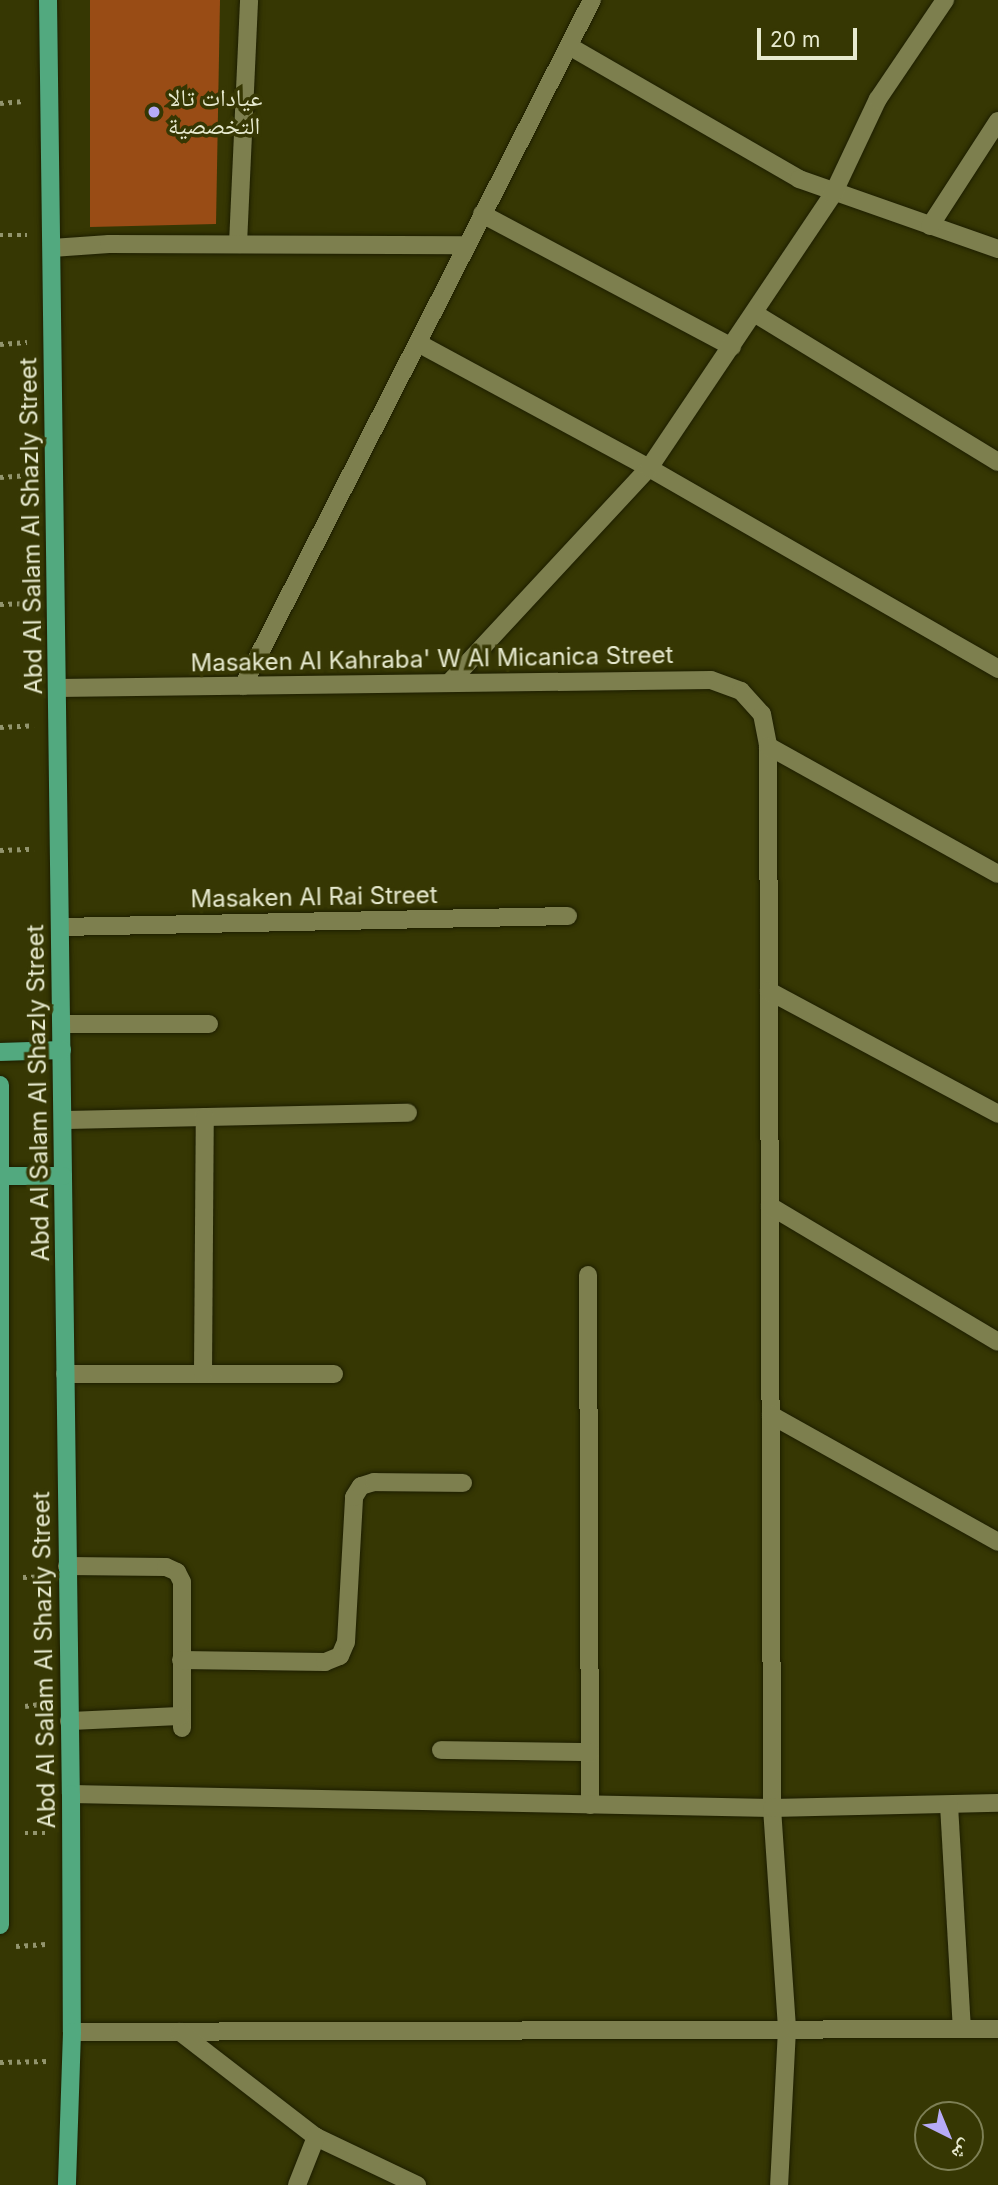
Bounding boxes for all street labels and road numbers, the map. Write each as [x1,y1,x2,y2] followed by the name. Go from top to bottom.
[14,357,48,695] street label: Abd Al Salam Al Shazly Street
[190,640,674,678] street label: Masaken Al Kahraba' W Al Micanica Street
[190,880,438,914] street label: Masaken Al Rai Street
[21,924,55,1262] street label: Abd Al Salam Al Shazly Street
[27,1491,61,1829] street label: Abd Al Salam Al Shazly Street

